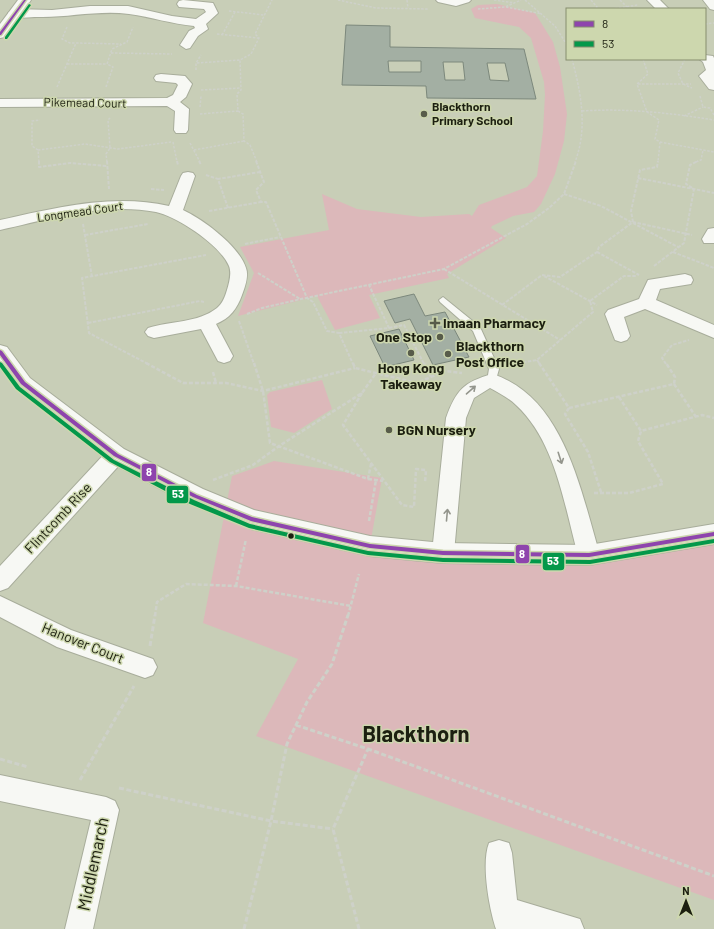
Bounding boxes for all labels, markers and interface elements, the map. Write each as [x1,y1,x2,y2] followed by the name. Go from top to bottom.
[566,8,706,60] legend
[602,16,608,30] text: 8
[602,36,614,50] text: 53
[44,94,127,110] street label: Pikemead Court
[432,99,513,127] place label: Blackthorn Primary School
[419,109,429,119] marker: Blackthorn Primary School
[36,198,124,224] street label: Longmead Court
[443,314,546,331] place label: Imaan Pharmacy
[430,318,440,328] marker: Imaan Pharmacy
[376,328,432,345] place label: One Stop
[435,332,445,342] marker: One Stop
[456,337,525,370] place label: Blackthorn Post Office
[406,348,416,358] marker: Hong Kong Takeaway
[443,349,453,359] marker: Blackthorn Post Office
[378,359,444,392] place label: Hong Kong Takeaway
[466,385,476,395] one-way arrow
[397,421,476,438] place label: BGN Nursery
[384,425,394,435] marker: BGN Nursery
[557,452,564,465] one-way arrow
[141,463,157,482] line badge: 8
[146,465,152,478] text: 8
[21,479,95,557] street label: Flintcomb Rise
[166,485,189,504] line badge: 53
[172,487,184,500] text: 53
[443,509,450,522] one-way arrow
[286,531,296,541] unlabelled marker
[515,544,530,564] line badge: 8
[519,547,525,560] text: 8
[542,552,565,571] line badge: 53
[547,554,559,567] text: 53
[40,618,127,667] street label: Hanover Court
[362,720,470,746] district label: Blackthorn
[72,815,112,912] street label: Middlemarch
[666,881,706,921] north arrow
[682,884,690,897] text: N

